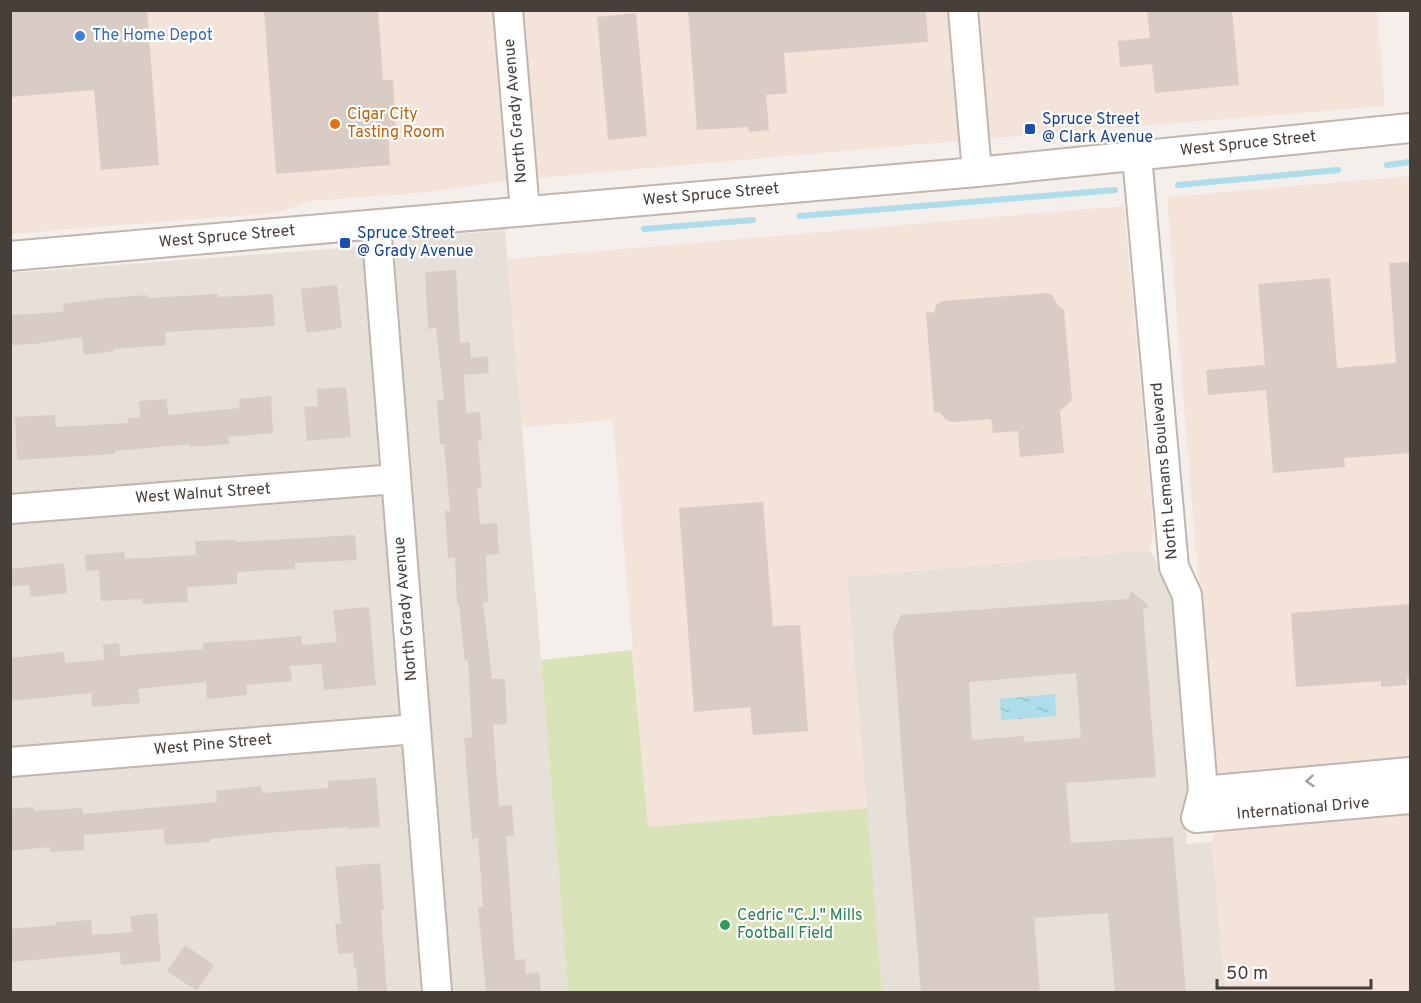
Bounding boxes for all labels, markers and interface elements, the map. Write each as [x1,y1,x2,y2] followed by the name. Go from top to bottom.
[92,26,213,46] place label: The Home Depot
[73,29,87,43] marker: The Home Depot
[500,38,532,184] street label: North Grady Avenue
[347,105,445,143] place label: Cigar City Tasting Room
[1042,110,1153,148] place label: Spruce Street @ Clark Avenue
[328,117,342,131] marker: Cigar City Tasting Room
[1023,122,1037,136] marker: Spruce Street @ Clark Avenue
[1179,127,1317,161] street label: West Spruce Street
[642,179,780,211] street label: West Spruce Street
[158,221,296,253] street label: West Spruce Street
[357,224,473,262] place label: Spruce Street @ Grady Avenue
[338,236,352,250] marker: Spruce Street @ Grady Avenue
[1147,382,1183,560] street label: North Lemans Boulevard
[135,479,271,509] street label: West Walnut Street
[390,536,422,682] street label: North Grady Avenue
[153,730,273,760] street label: West Pine Street
[1306,774,1315,787] one-way arrow
[1236,793,1370,825] street label: International Drive
[737,906,863,944] place label: Cedric "C.J." Mills Football Field
[718,918,732,932] marker: Cedric "C.J." Mills Football Field
[1217,952,1372,990] scale bar
[1226,963,1268,986] text: 50 m

